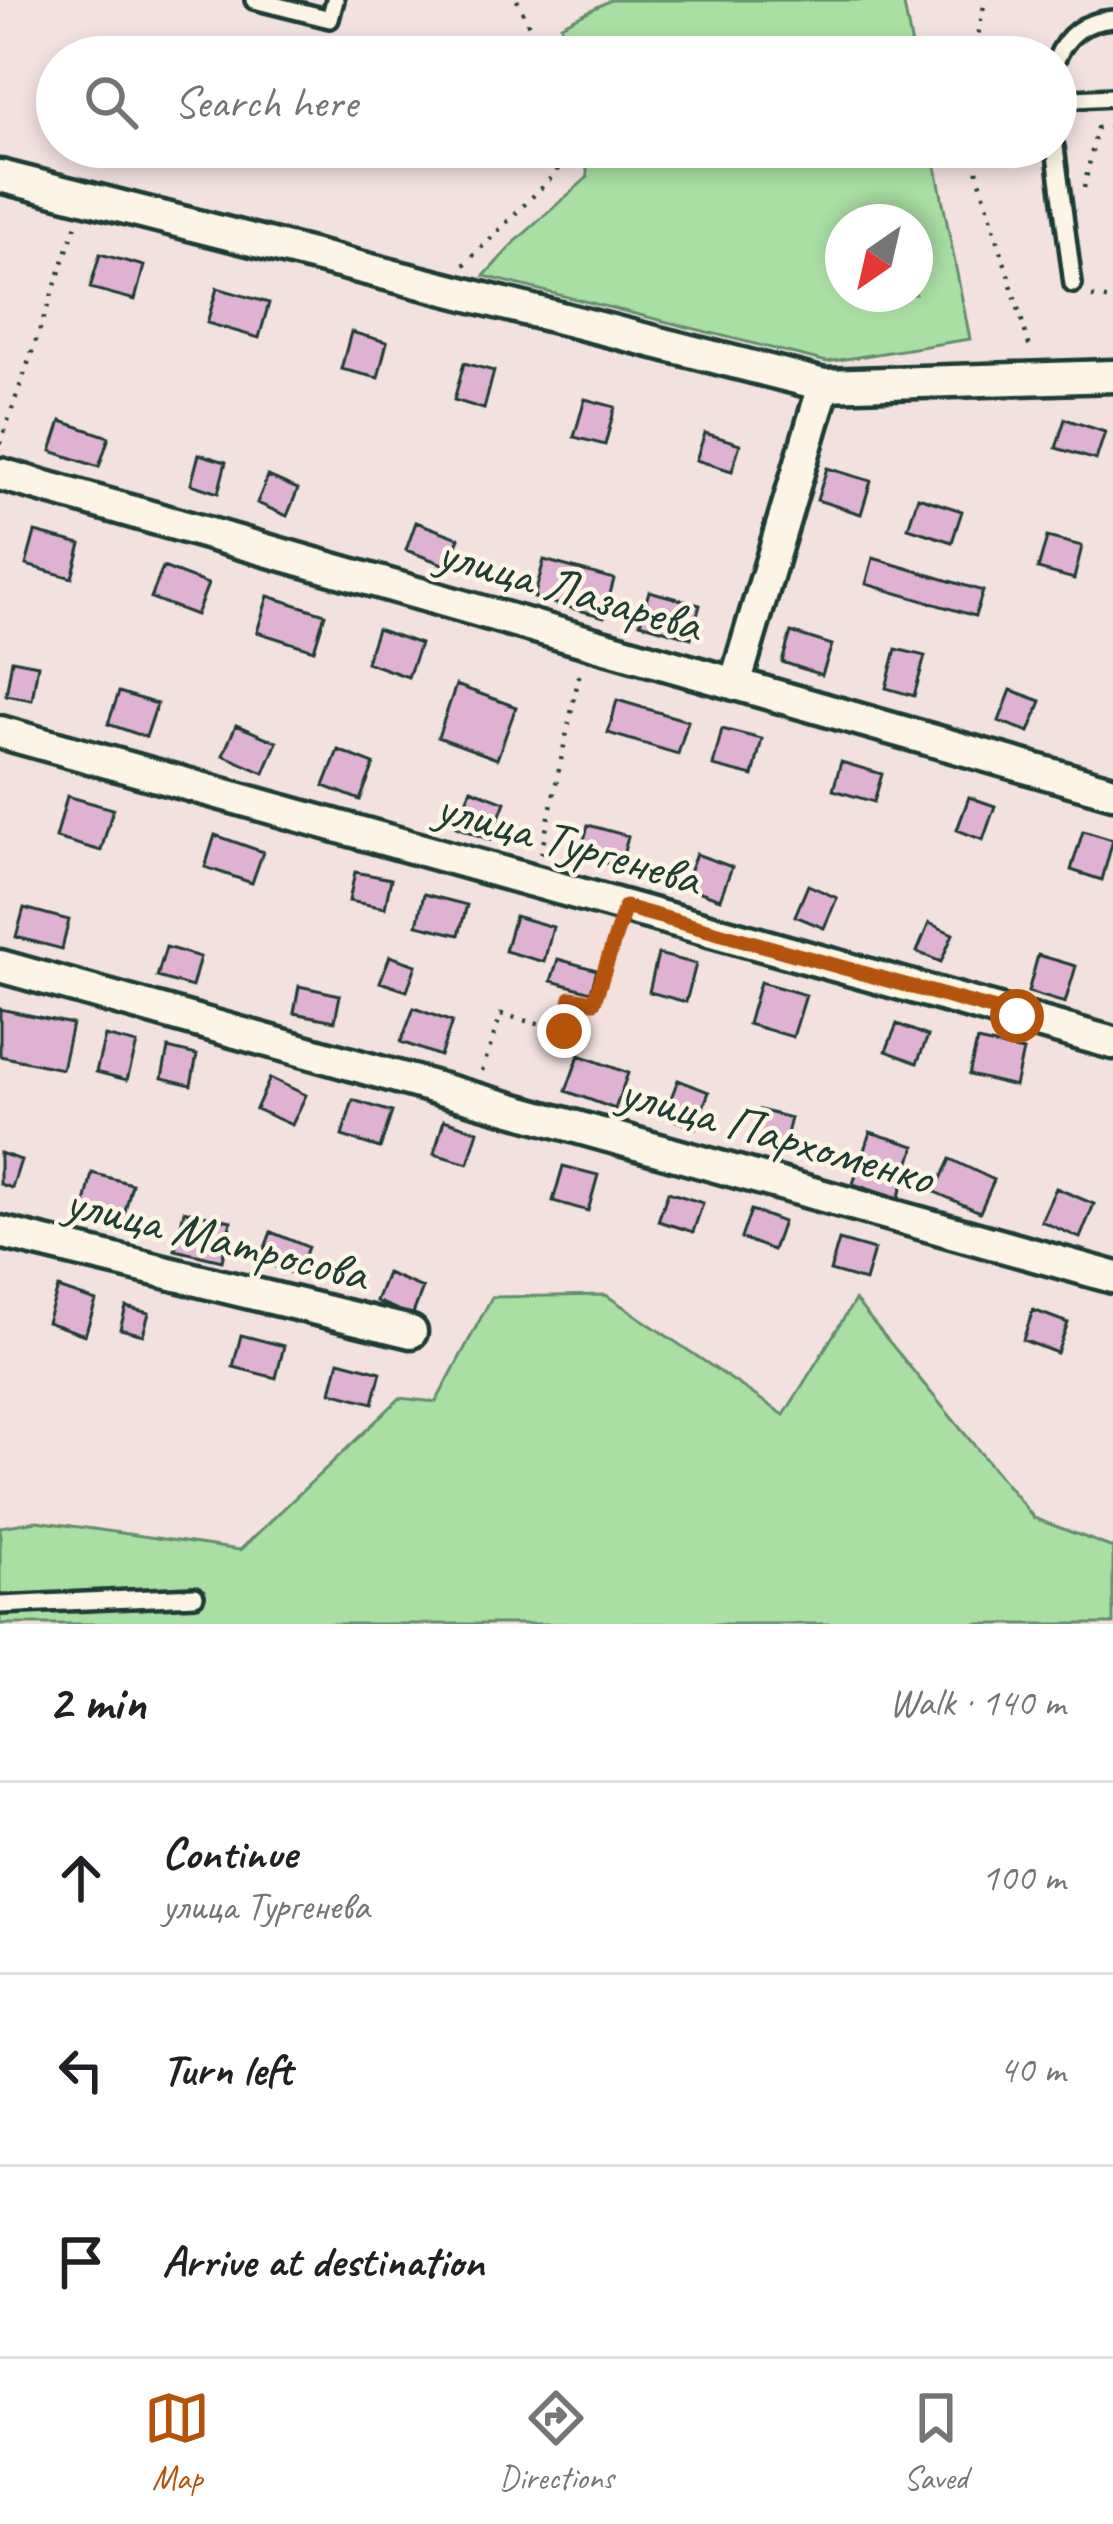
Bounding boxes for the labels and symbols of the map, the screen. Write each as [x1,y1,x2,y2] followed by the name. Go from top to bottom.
[825,204,933,312] north arrow
[428,519,712,657] street label: улица Лазарева
[427,773,712,911] street label: улица Тургенева
[990,989,1044,1043] route start
[537,1004,591,1058] route end
[610,1058,943,1210] street label: улица Пархоменко
[56,1168,378,1306] street label: улица Матросова

